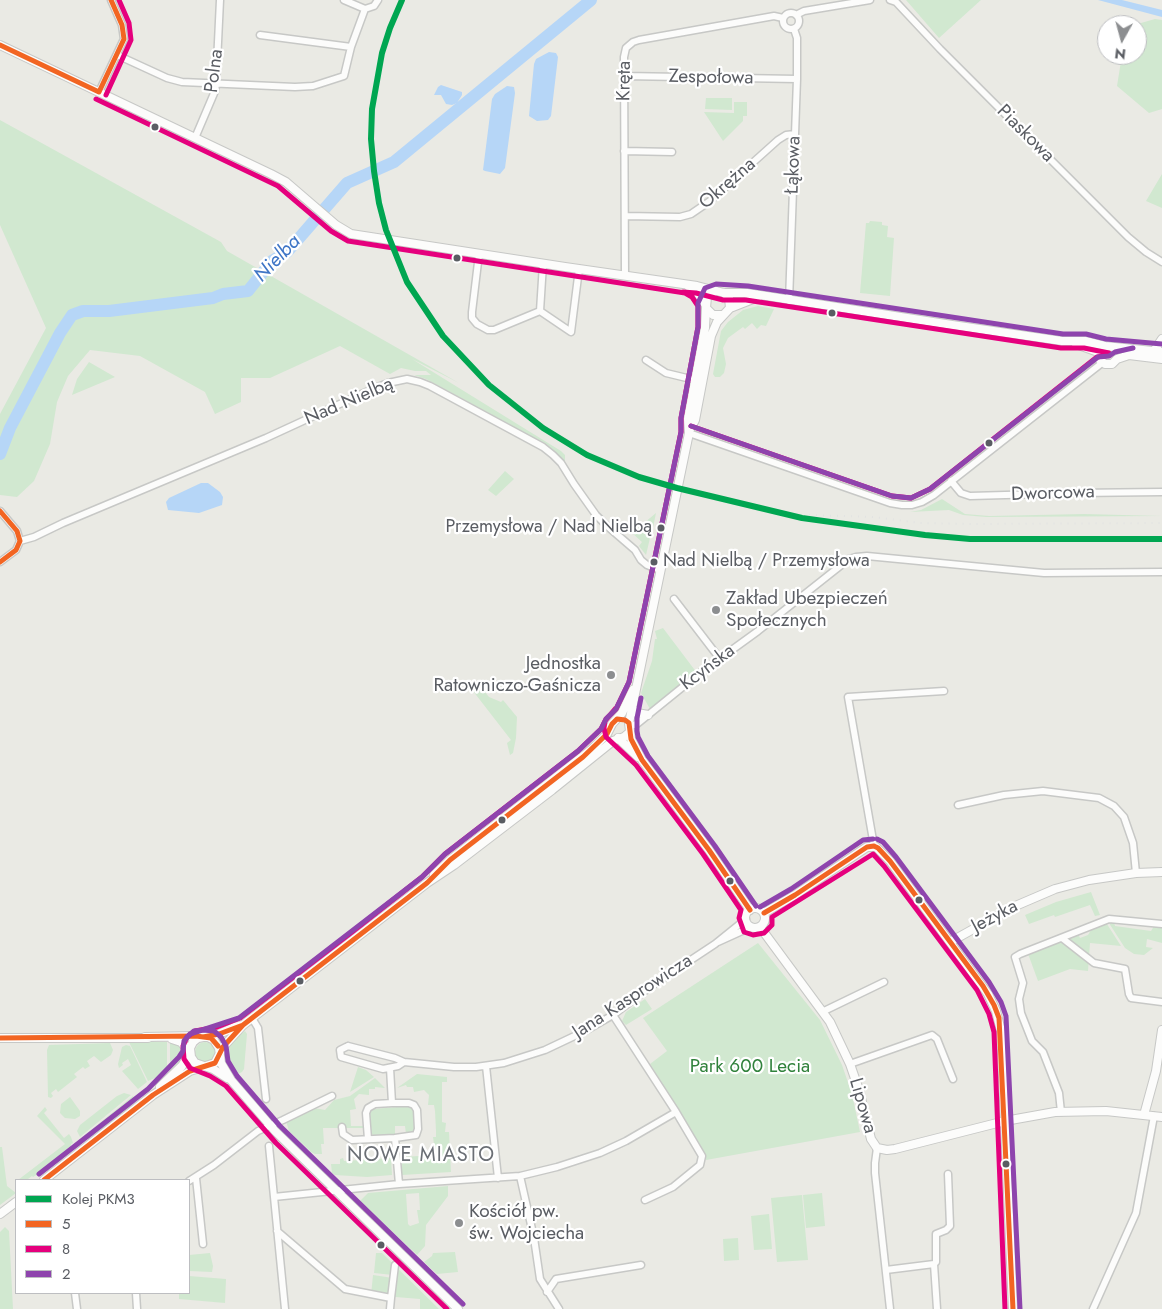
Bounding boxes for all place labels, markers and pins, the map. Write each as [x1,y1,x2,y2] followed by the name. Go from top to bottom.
[150,122,160,132] unlabelled marker
[452,253,462,263] unlabelled marker
[827,308,837,318] unlabelled marker
[984,438,994,448] unlabelled marker
[445,517,652,539] place label: Przemysłowa / Nad Nielbą
[656,523,666,533] marker: Przemysłowa / Nad Nielbą
[663,551,870,573] place label: Nad Nielbą / Przemysłowa
[649,557,659,567] marker: Nad Nielbą / Przemysłowa
[726,588,888,632] place label: Zakład Ubezpieczeń Społecznych
[710,604,722,616] marker: Zakład Ubezpieczeń Społecznych
[433,653,601,697] place label: Jednostka Ratowniczo-Gaśnicza
[605,669,617,681] marker: Jednostka Ratowniczo-Gaśnicza
[497,815,507,825] unlabelled marker
[725,876,735,886] unlabelled marker
[914,895,924,905] unlabelled marker
[295,976,305,986] unlabelled marker
[1001,1159,1011,1169] unlabelled marker
[469,1201,584,1245] place label: Kościół pw. św. Wojciecha
[453,1217,465,1229] marker: Kościół pw. św. Wojciecha
[376,1240,386,1250] unlabelled marker

